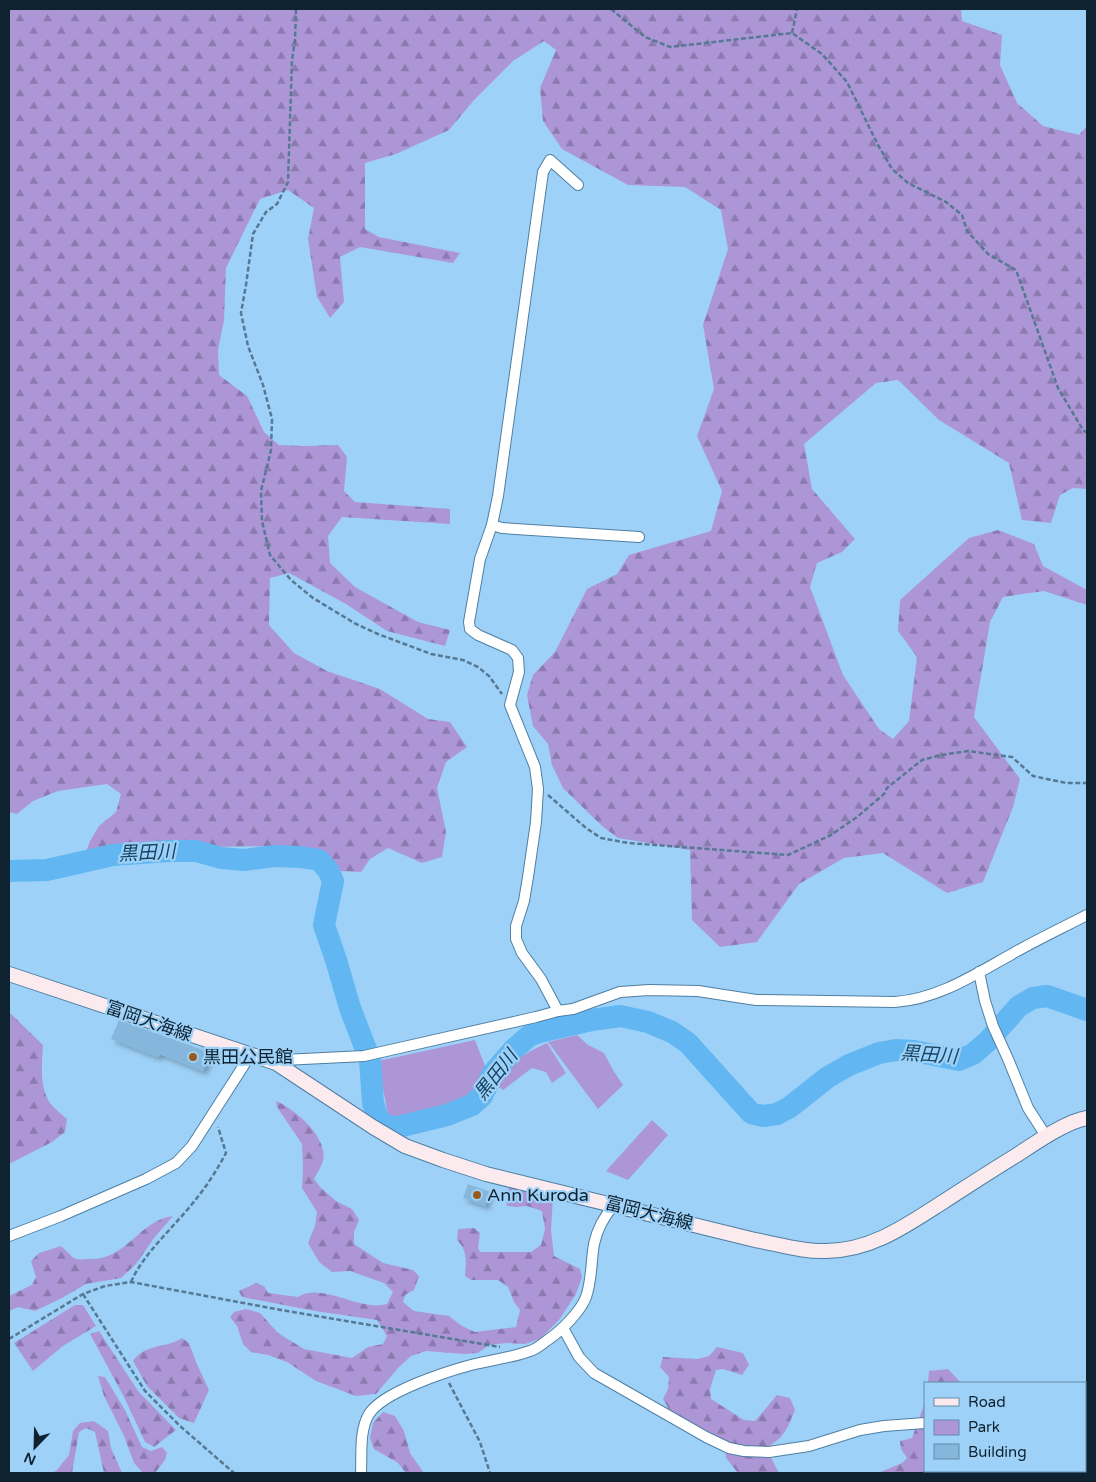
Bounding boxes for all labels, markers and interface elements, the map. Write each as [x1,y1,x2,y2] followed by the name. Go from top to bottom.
[118,840,178,865] water label: 黒田川
[103,996,195,1046] street label: 富岡大海線
[900,1042,960,1068] water label: 黒田川
[470,1044,523,1104] water label: 黒田川
[203,1046,293,1068] place label: 黒田公民館
[187,1051,199,1063] marker: 黒田公民館
[487,1184,589,1206] place label: Ann Kuroda
[471,1189,483,1201] marker: Ann Kuroda
[603,1191,695,1235] street label: 富岡大海線
[924,1382,1086,1472] legend
[968,1393,1006,1411] text: Road
[968,1418,1000,1436] text: Park
[10,1422,60,1472] north arrow
[968,1443,1027,1461] text: Building
[22,1448,39,1469] text: N

